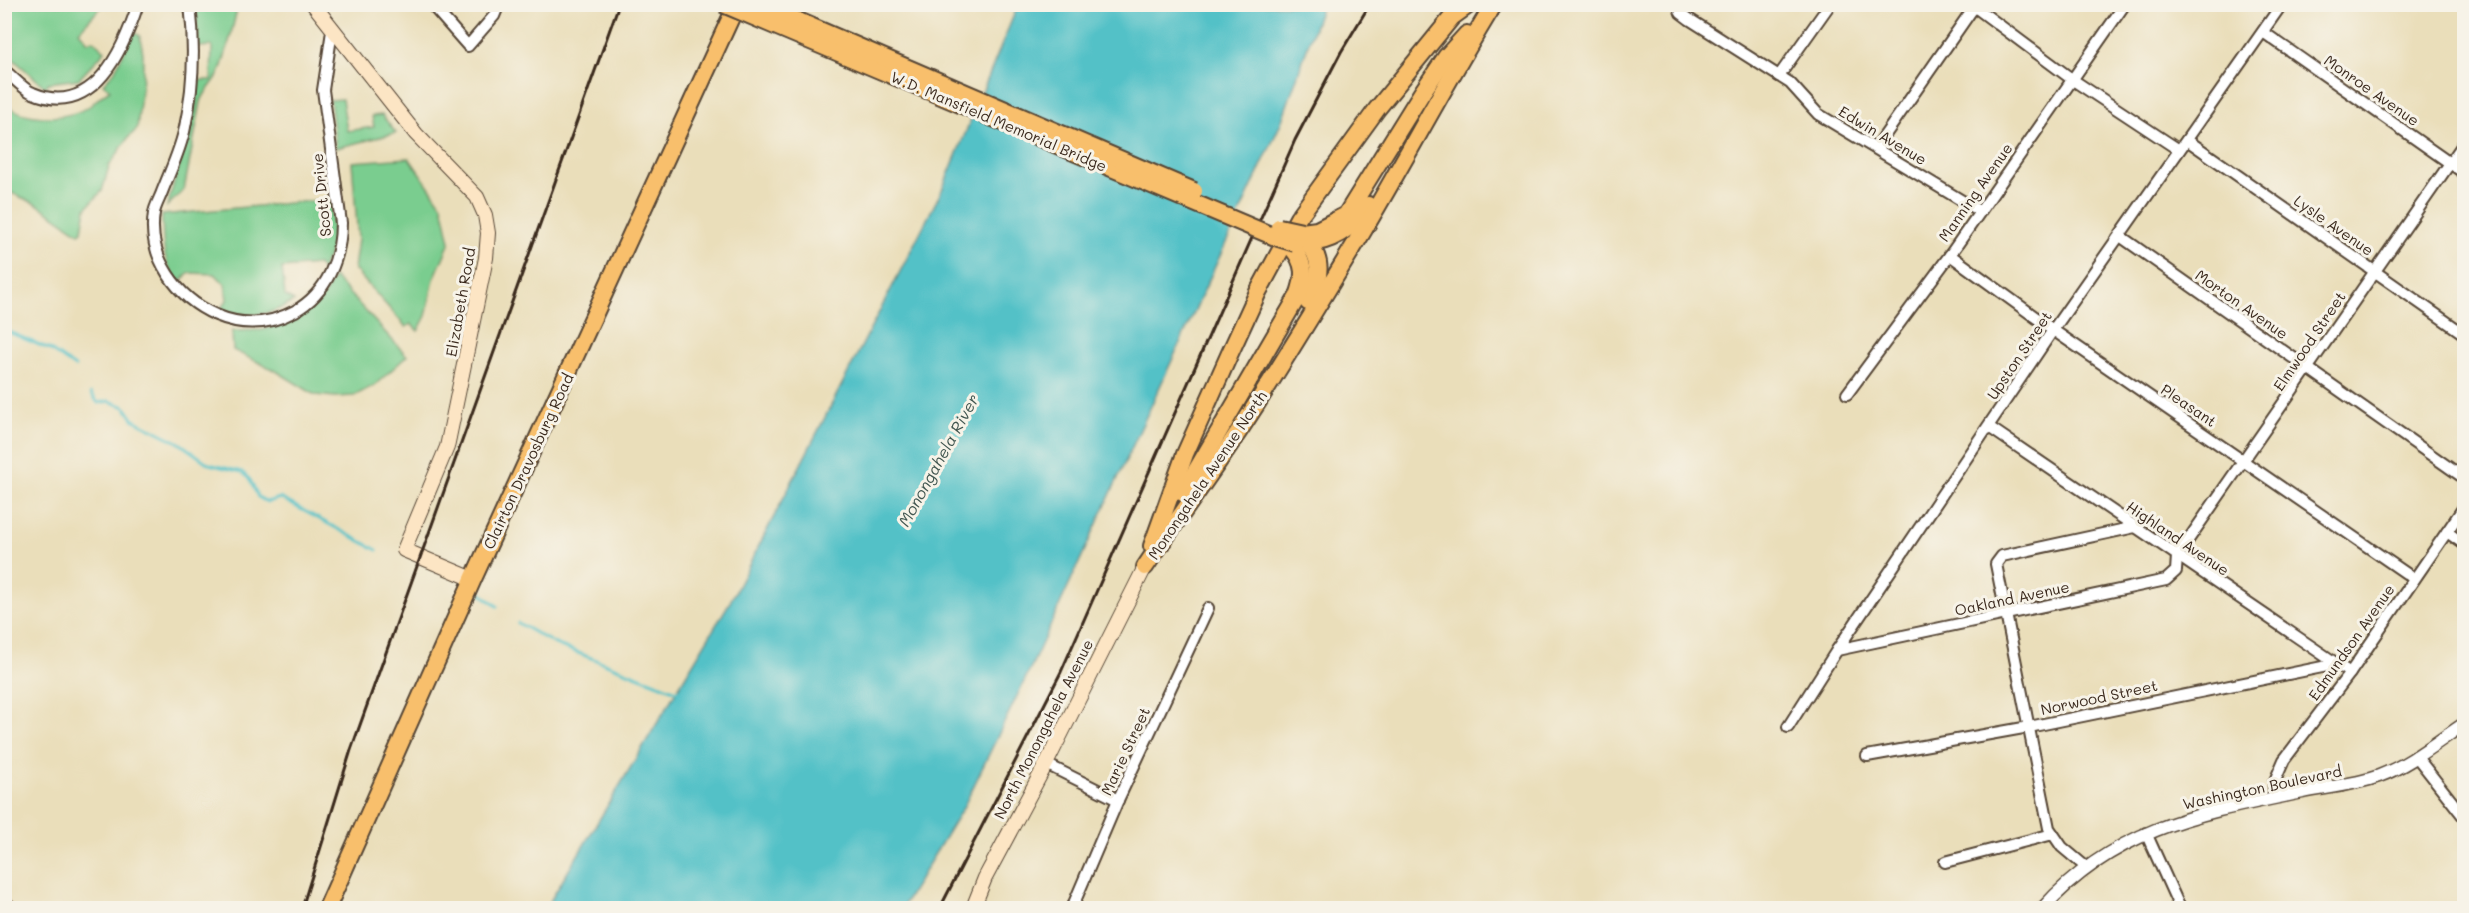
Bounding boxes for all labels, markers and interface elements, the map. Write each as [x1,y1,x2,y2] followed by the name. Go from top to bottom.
[2321,50,2423,130] street label: Monroe Avenue
[888,66,1110,176] street label: W.D. Mansfield Memorial Bridge
[1835,101,1931,169] street label: Edwin Avenue
[1933,139,2017,245] street label: Manning Avenue
[307,152,335,238] street label: Scott Drive
[2290,190,2378,260] street label: Lysle Avenue
[441,246,479,358] street label: Elizabeth Road
[2192,265,2292,343] street label: Morton Avenue
[2268,287,2350,395] street label: Elmwood Street
[1982,307,2056,403] street label: Upston Street
[478,370,578,552] street label: Clairton Dravosburg Road
[2157,379,2221,431] street label: Pleasant
[1143,387,1271,563] street label: Monongahela Avenue North
[893,390,983,530] water label: Monongahela River
[2123,496,2233,580] street label: Highland Avenue
[1953,576,2071,620] street label: Oakland Avenue
[2303,580,2399,704] street label: Edmundson Avenue
[989,636,1097,822] street label: North Monongahela Avenue
[2039,675,2159,719] street label: Norwood Street
[1096,704,1154,798] street label: Marie Street
[2181,760,2343,814] street label: Washington Boulevard

